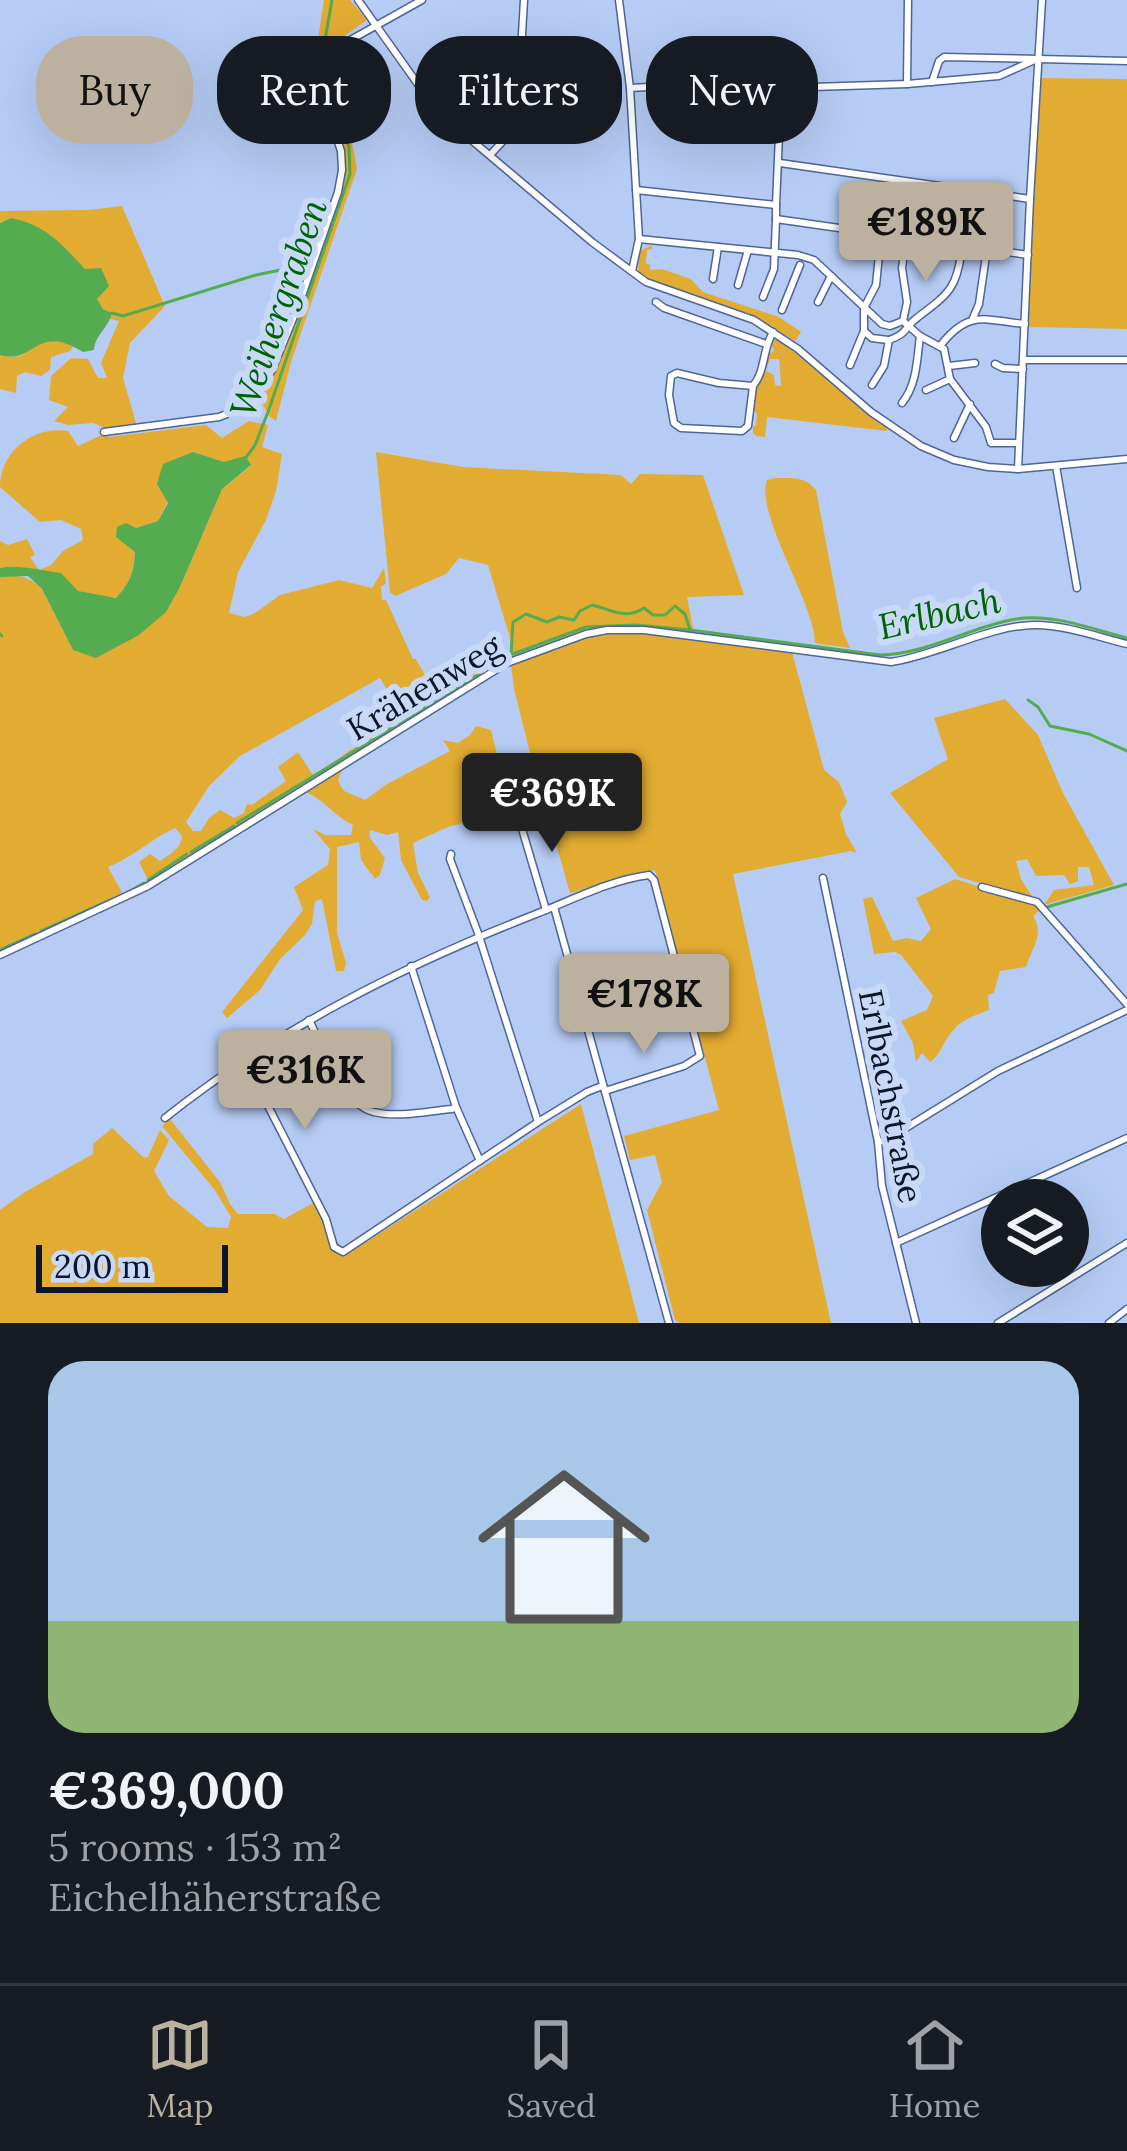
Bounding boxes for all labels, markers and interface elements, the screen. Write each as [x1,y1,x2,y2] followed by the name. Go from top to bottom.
[36,36,193,144] chip: Buy
[217,36,391,144] chip: Rent
[415,36,622,144] chip: Filters
[646,36,818,144] chip: New
[842,182,1010,284] pin: €189K
[219,193,337,423] water label: Weihergraben
[866,196,986,246] text: €189K
[873,577,1005,649] water label: Erlbach
[339,624,510,750] street label: Krähenweg
[468,753,636,855] pin: €369K
[489,767,615,817] text: €369K
[560,954,728,1056] pin: €178K
[586,968,702,1018] text: €178K
[850,986,932,1206] street label: Erlbachstraße
[221,1030,389,1132] pin: €316K
[245,1044,365,1094] text: €316K
[981,1179,1089,1287] map controls
[981,1179,1089,1287] button: layers
[36,1239,228,1292] scale bar
[54,1245,151,1287] text: 200 m
[456,1439,672,1655] icon: home
[48,1757,285,1822] text: €369,000
[48,1822,342,1872] text: 5 rooms · 153 m²
[48,1872,382,1922] text: Eichelhäherstraße
[146,2012,214,2126] tab: Map
[506,2012,596,2126] tab: Saved
[889,2012,980,2126] tab: Home

